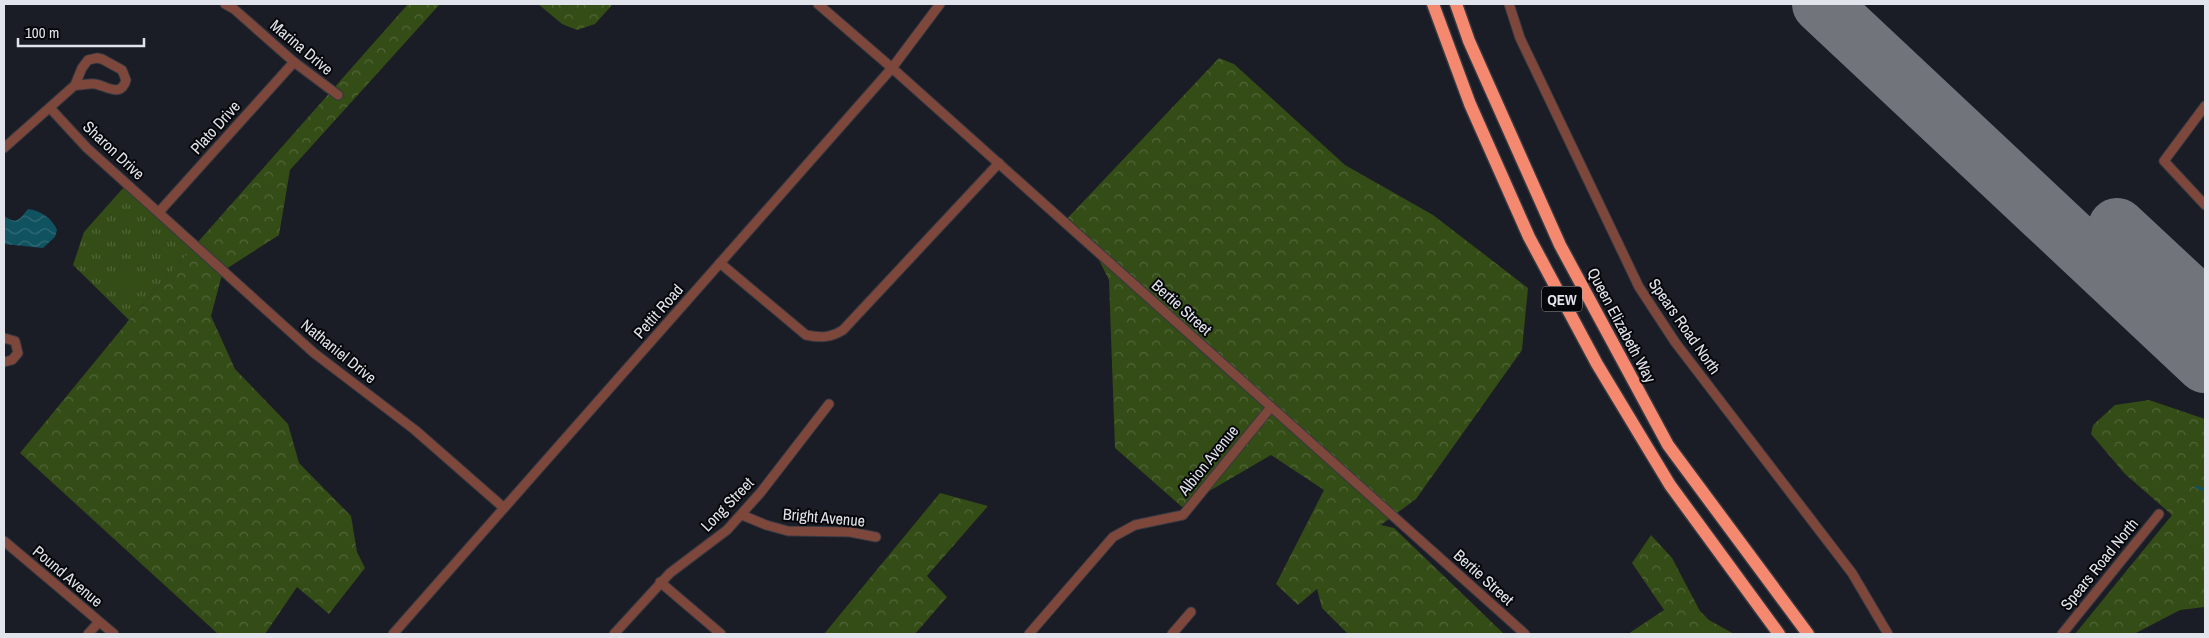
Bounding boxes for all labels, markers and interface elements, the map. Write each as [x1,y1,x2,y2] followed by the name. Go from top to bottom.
[266,14,338,80] street label: Marina Drive
[18,15,144,47] scale bar
[25,22,59,43] text: 100 m
[185,96,245,158] street label: Plato Drive
[78,116,150,184] street label: Sharon Drive
[1582,264,1662,387] street label: Queen Elizabeth Way
[1147,274,1217,340] street label: Bertie Street
[1644,274,1726,378] street label: Spears Road North
[628,279,688,343] street label: Pettit Road
[1542,286,1582,312] road number: QEW
[297,314,381,388] street label: Nathaniel Drive
[1172,420,1243,500] street label: Albion Avenue
[696,472,759,536] street label: Long Street
[782,502,866,532] street label: Bright Avenue
[2055,513,2143,615] street label: Spears Road North
[28,540,108,612] street label: Pound Avenue
[1449,544,1519,610] street label: Bertie Street

